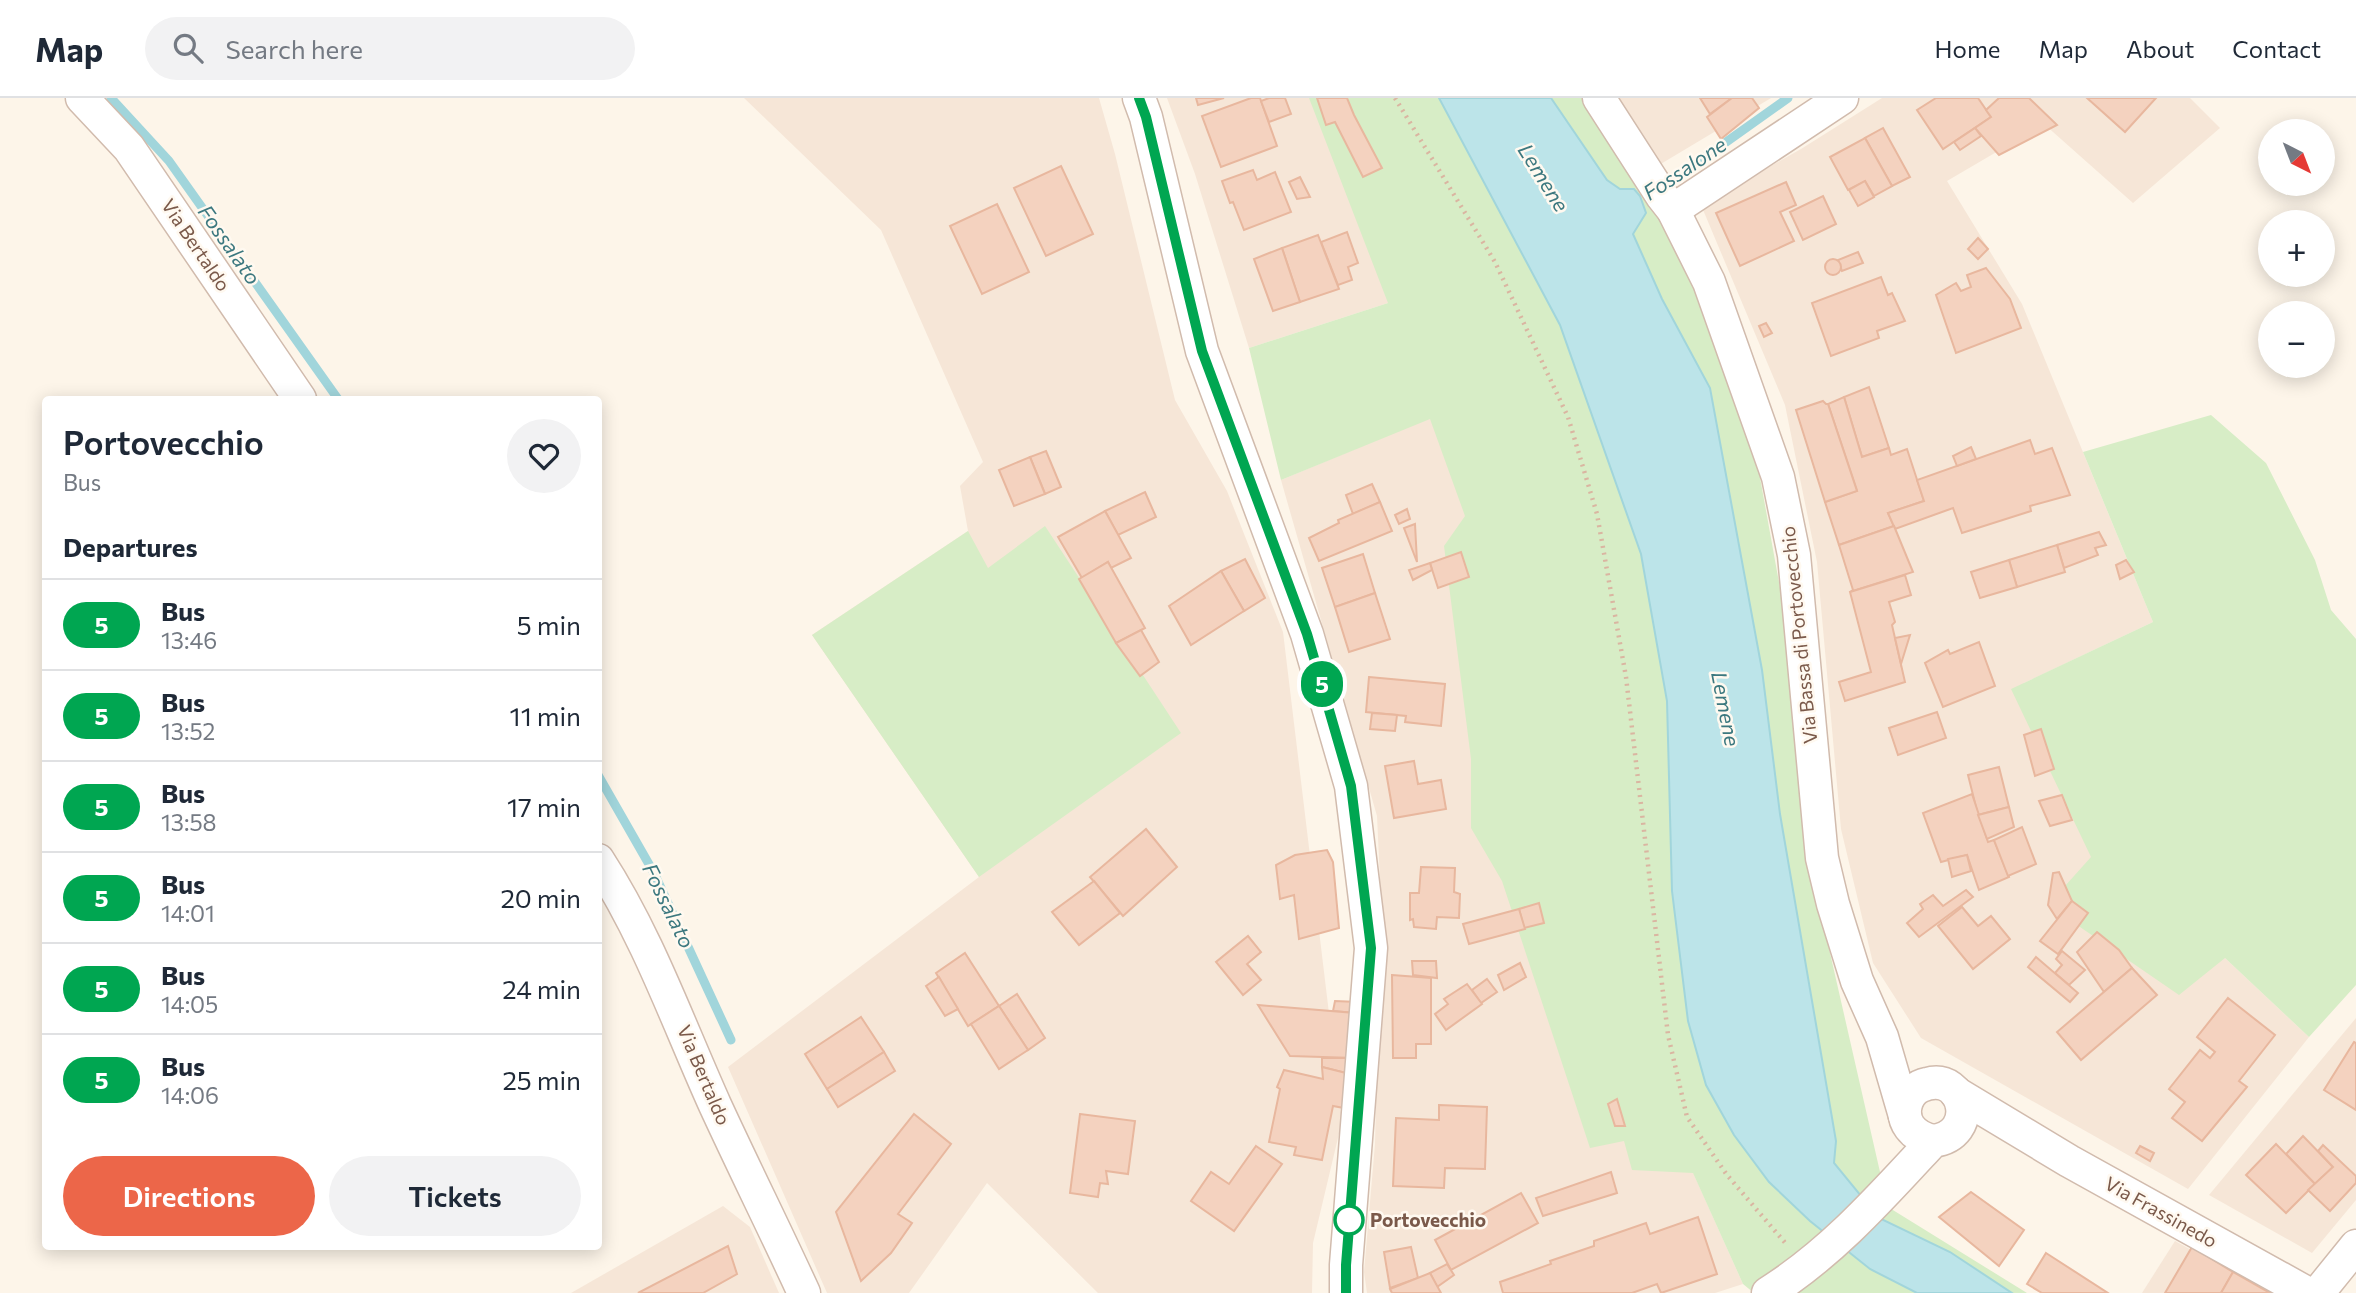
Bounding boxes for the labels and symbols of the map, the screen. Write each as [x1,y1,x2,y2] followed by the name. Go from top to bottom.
[2258,119,2334,196] north arrow
[1638,131,1731,205] water label: Fossalone
[1514,139,1575,216] water label: Lemene
[157,194,236,295] street label: Via Bertaldo
[194,200,267,289] water label: Fossalato
[1776,525,1821,745] street label: Via Bassa di Portovecchio
[1299,661,1345,707] line badge: 5
[1707,669,1746,748] water label: Lemene
[638,859,701,952] water label: Fossalato
[673,1021,736,1128] street label: Via Bertaldo
[2101,1171,2221,1252] street label: Via Frassinedo
[1334,1205,1364,1235] marker: Portovecchio
[1370,1208,1486,1231] place label: Portovecchio

